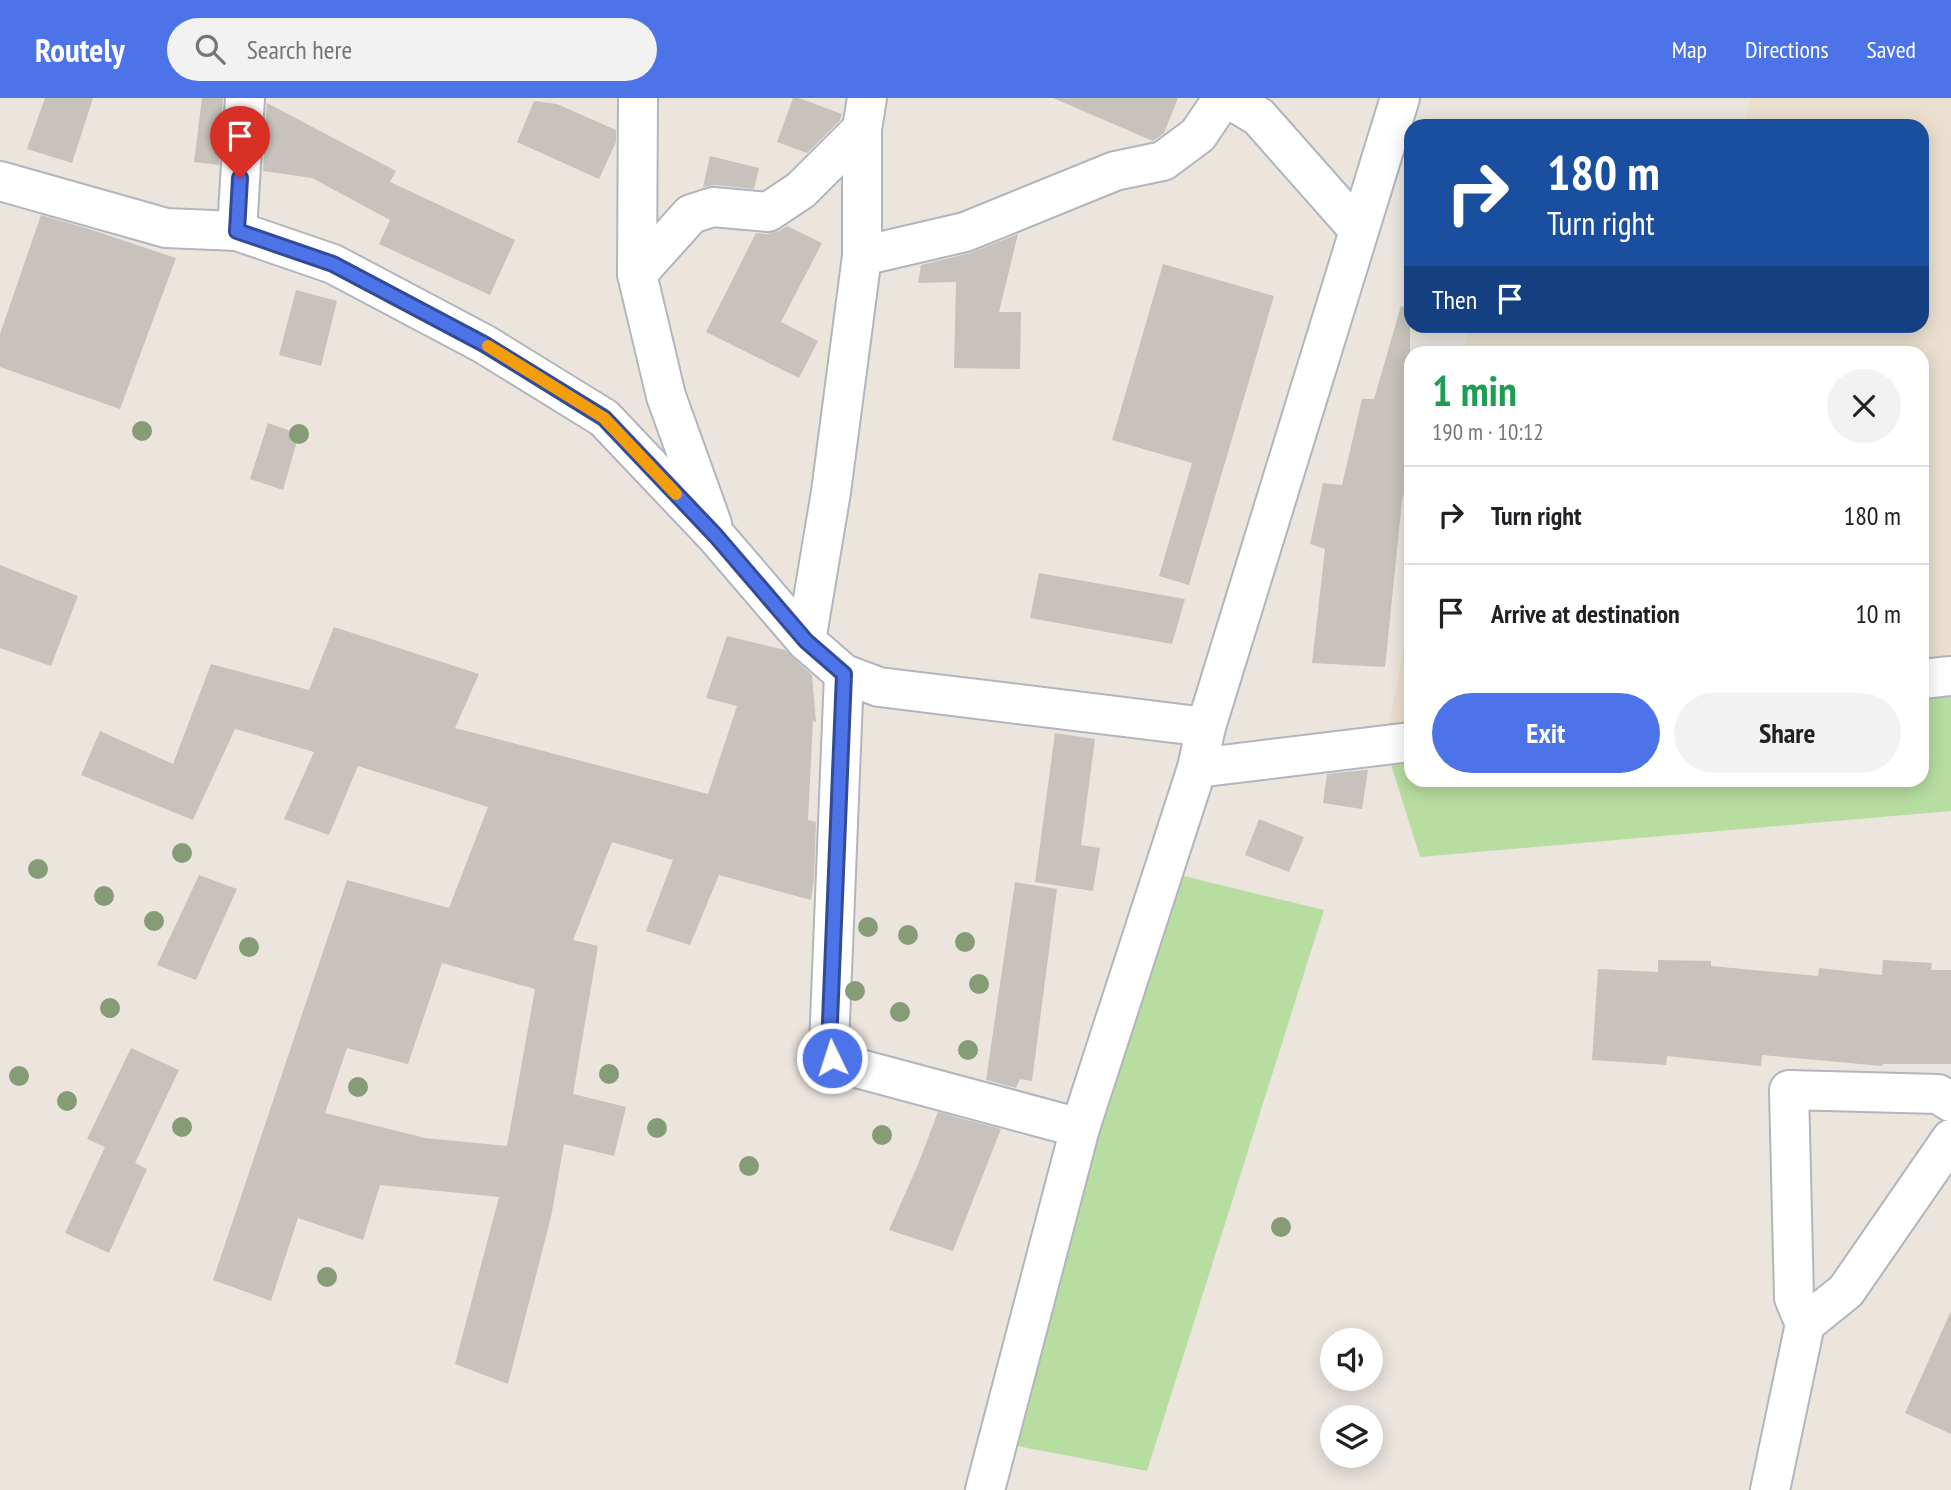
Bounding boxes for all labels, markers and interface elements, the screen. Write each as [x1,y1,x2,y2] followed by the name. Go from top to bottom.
[167,18,657,81] search box
[35,28,125,71] text: Routely
[191,30,229,68] icon: search
[247,33,352,66] text: Search here
[1672,34,1707,65] text: Map
[1745,34,1829,65] text: Directions
[1867,34,1916,65] text: Saved
[210,106,270,178] pin
[221,117,259,155] icon: arrive
[1547,140,1660,204] text: 180 m
[1432,147,1523,238] icon: right
[1547,202,1655,244] text: Turn right
[1491,280,1529,318] icon: arrive
[1432,283,1477,316] text: Then
[1432,363,1517,418] text: 1 min
[1827,369,1901,443] button: close
[1432,417,1544,446] text: 190 m · 10:12
[1432,496,1470,534] icon: right
[1491,499,1582,532] text: Turn right
[1843,499,1901,532] text: 180 m
[1432,594,1470,632] icon: arrive
[1491,597,1680,630] text: Arrive at destination
[1855,597,1901,630] text: 10 m
[1432,693,1660,773] button: Exit
[1674,693,1901,773] button: Share
[795,1021,869,1095] position arrow
[1320,1328,1383,1468] map controls
[1320,1328,1383,1391] button: sound
[1320,1405,1383,1468] button: layers

